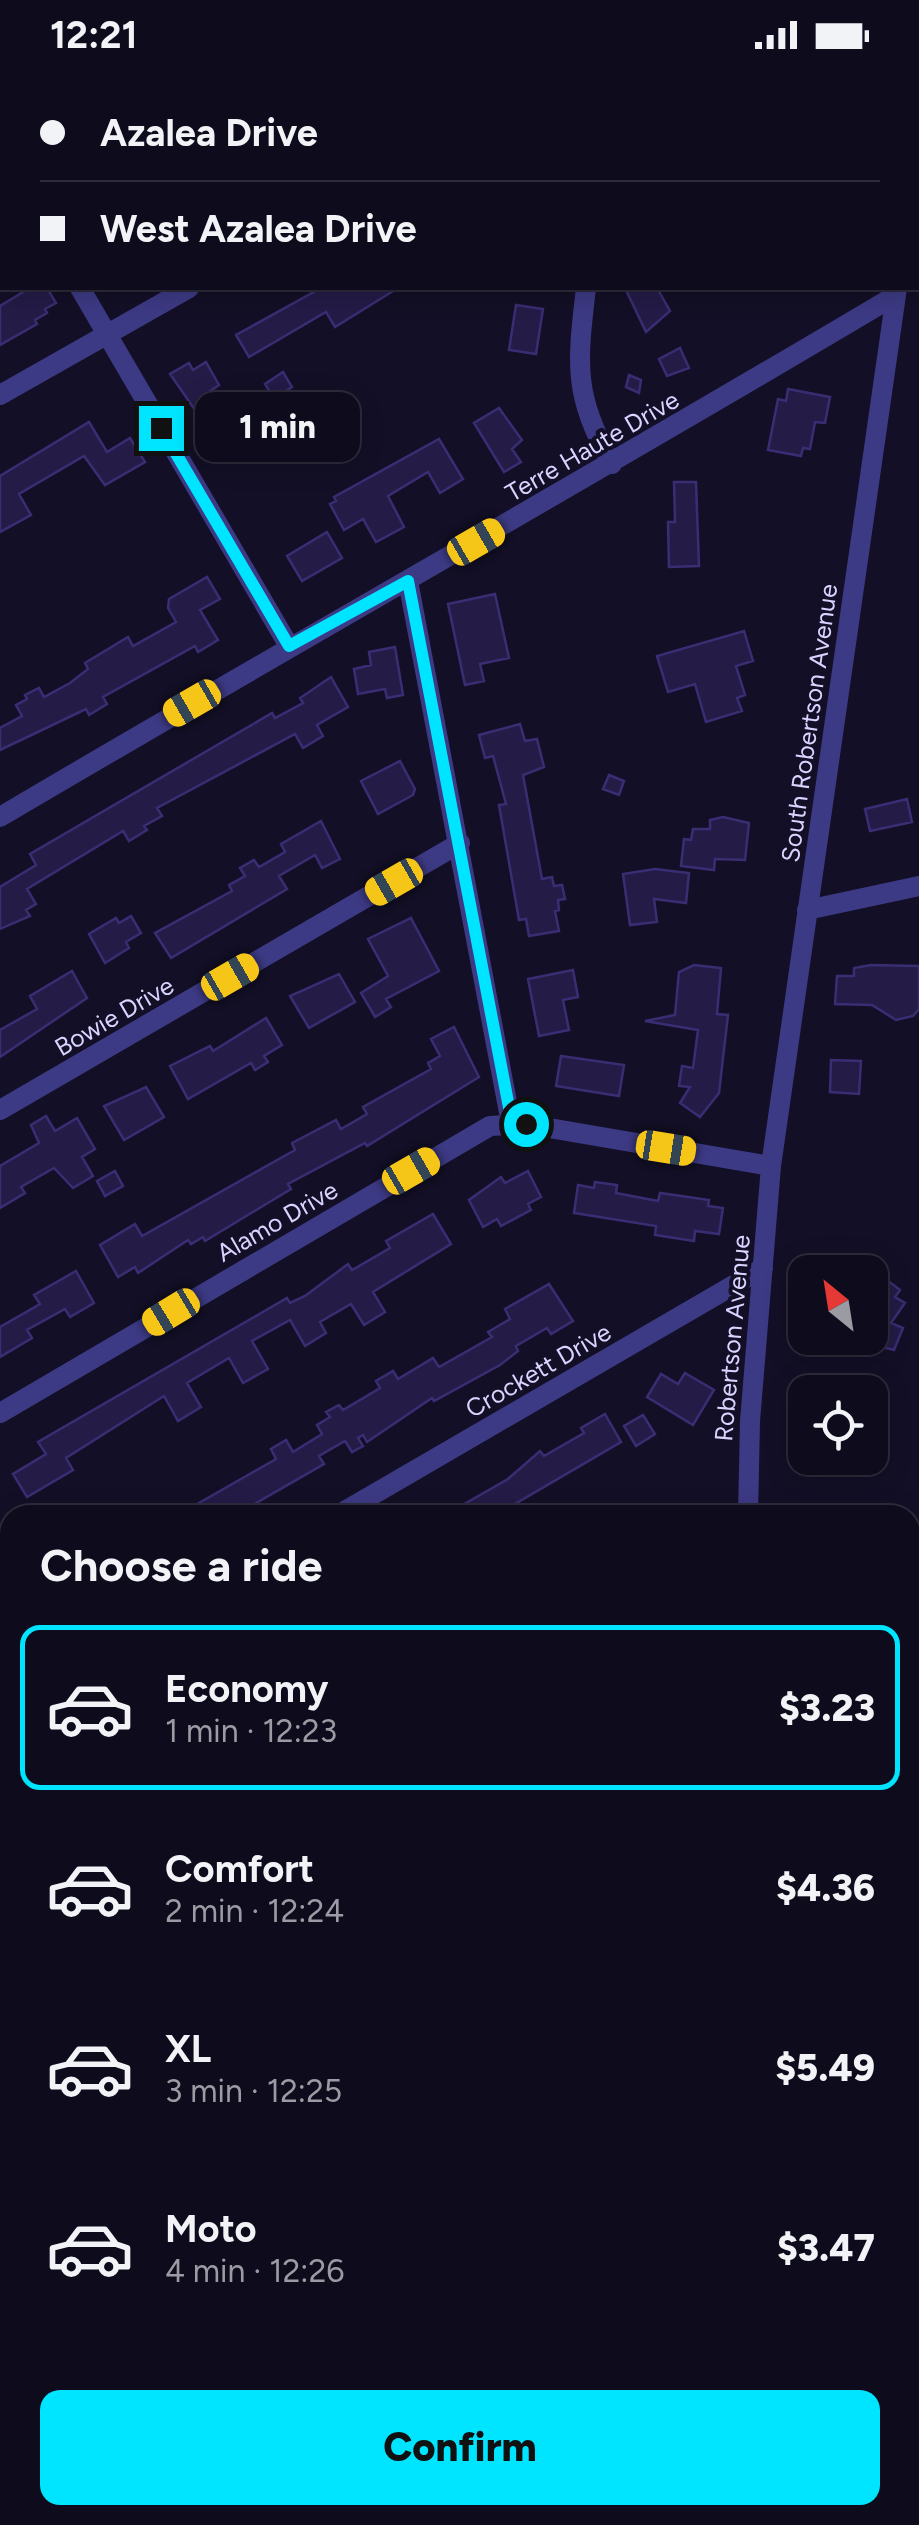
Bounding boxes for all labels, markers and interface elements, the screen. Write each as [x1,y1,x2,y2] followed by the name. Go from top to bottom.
[50,12,138,58] text: 12:21
[100,110,318,156] text: Azalea Drive
[100,206,417,252] text: West Azalea Drive
[500,384,684,508] street label: Terre Haute Drive
[196,393,361,463] callout: 1 min
[139,406,184,451] route end
[239,408,316,446] text: 1 min
[443,514,509,570] car
[775,582,843,864] street label: South Robertson Avenue
[159,675,225,731] car
[361,854,427,910] car
[197,949,263,1005] car
[49,970,179,1062] street label: Bowie Drive
[504,1102,549,1147] route start
[634,1128,698,1168] car
[378,1143,444,1199] car
[211,1174,343,1268] street label: Alamo Drive
[708,1234,756,1442] street label: Robertson Avenue
[788,1255,888,1355] north arrow
[788,1255,888,1475] map controls
[138,1284,204,1340] car
[460,1316,616,1424] street label: Crockett Drive
[788,1375,888,1475] button: locate
[40,1538,322,1592] text: Choose a ride
[45,1663,135,1753] icon: car
[165,1666,328,1712] text: Economy
[779,1685,875,1731] text: $3.23
[165,1712,337,1750] text: 1 min · 12:23
[45,1843,135,1933] icon: car
[165,1846,314,1892] text: Comfort
[776,1865,875,1911] text: $4.36
[165,1892,344,1930] text: 2 min · 12:24
[45,2023,135,2113] icon: car
[165,2026,211,2072] text: XL
[775,2045,875,2091] text: $5.49
[165,2072,342,2110] text: 3 min · 12:25
[45,2203,135,2293] icon: car
[165,2206,257,2252] text: Moto
[777,2225,875,2271] text: $3.47
[165,2252,344,2290] text: 4 min · 12:26
[40,2390,880,2505] button: Confirm

